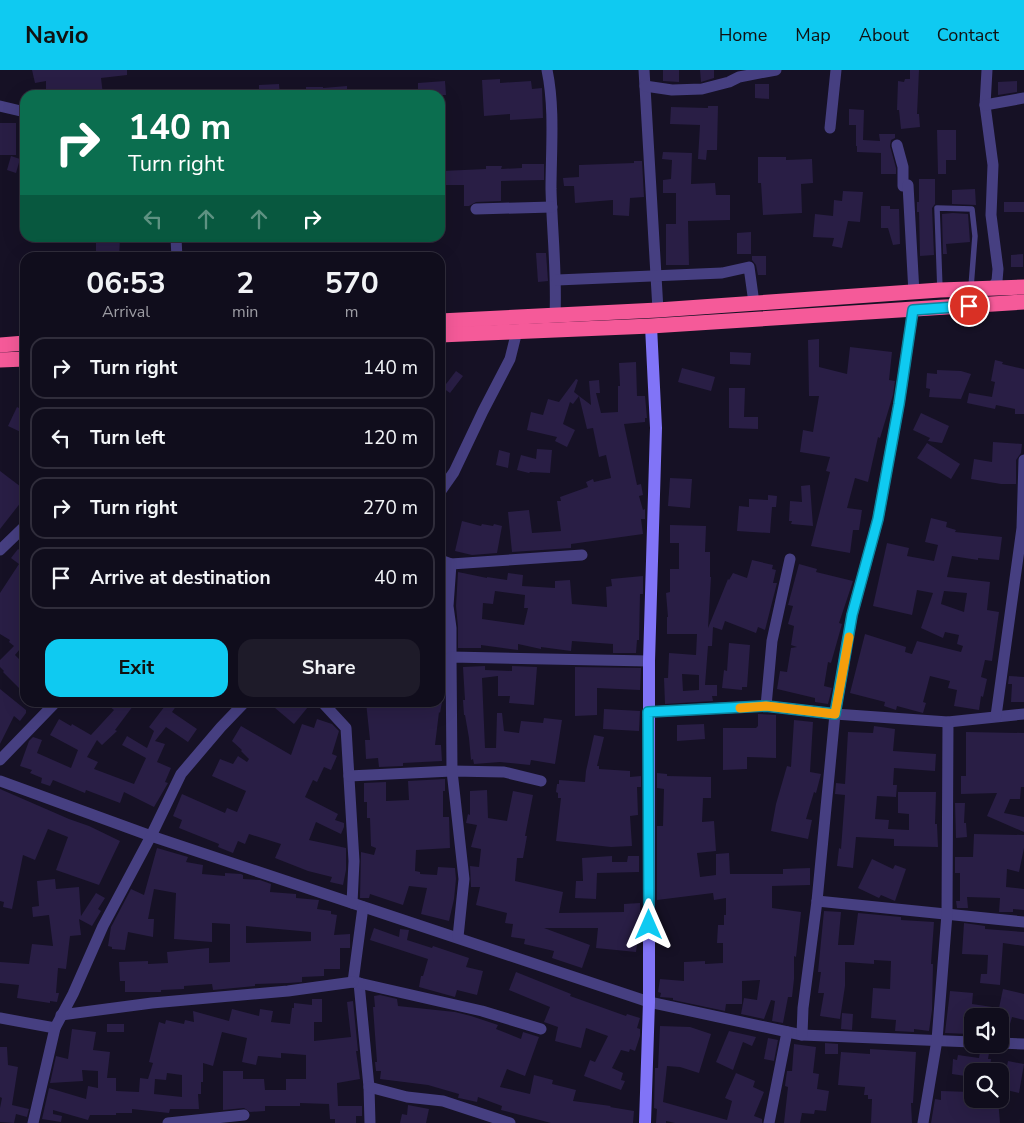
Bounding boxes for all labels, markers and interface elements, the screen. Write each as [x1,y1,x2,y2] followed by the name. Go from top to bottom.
[25,19,89,51] text: Navio
[719,23,767,47] text: Home
[795,23,831,47] text: Map
[859,23,909,47] text: About
[937,23,999,47] text: Contact
[128,104,231,151] text: 140 m
[45,110,110,175] icon: right
[128,149,224,179] text: Turn right
[139,205,167,233] icon: left
[192,205,220,233] icon: ahead
[245,205,273,233] icon: ahead
[298,205,326,233] icon: right
[86,263,166,304] text: 06:53
[236,263,254,304] text: 2
[325,263,379,304] text: 570
[948,285,990,327] pin
[955,292,983,320] icon: arrive
[102,301,150,323] text: Arrival
[232,301,258,323] text: min
[345,301,359,323] text: m
[47,354,75,382] icon: right
[90,355,177,381] text: Turn right
[363,355,418,381] text: 140 m
[47,424,75,452] icon: left
[90,425,165,451] text: Turn left
[363,425,418,451] text: 120 m
[47,494,75,522] icon: right
[90,495,177,521] text: Turn right
[363,495,418,521] text: 270 m
[47,564,75,592] icon: arrive
[90,565,271,591] text: Arrive at destination
[374,565,418,591] text: 40 m
[45,639,228,697] button: Exit
[238,639,420,697] button: Share
[622,898,674,950] position arrow
[964,1008,1009,1108] map controls
[964,1008,1009,1053] button: sound
[964,1063,1009,1108] button: search

